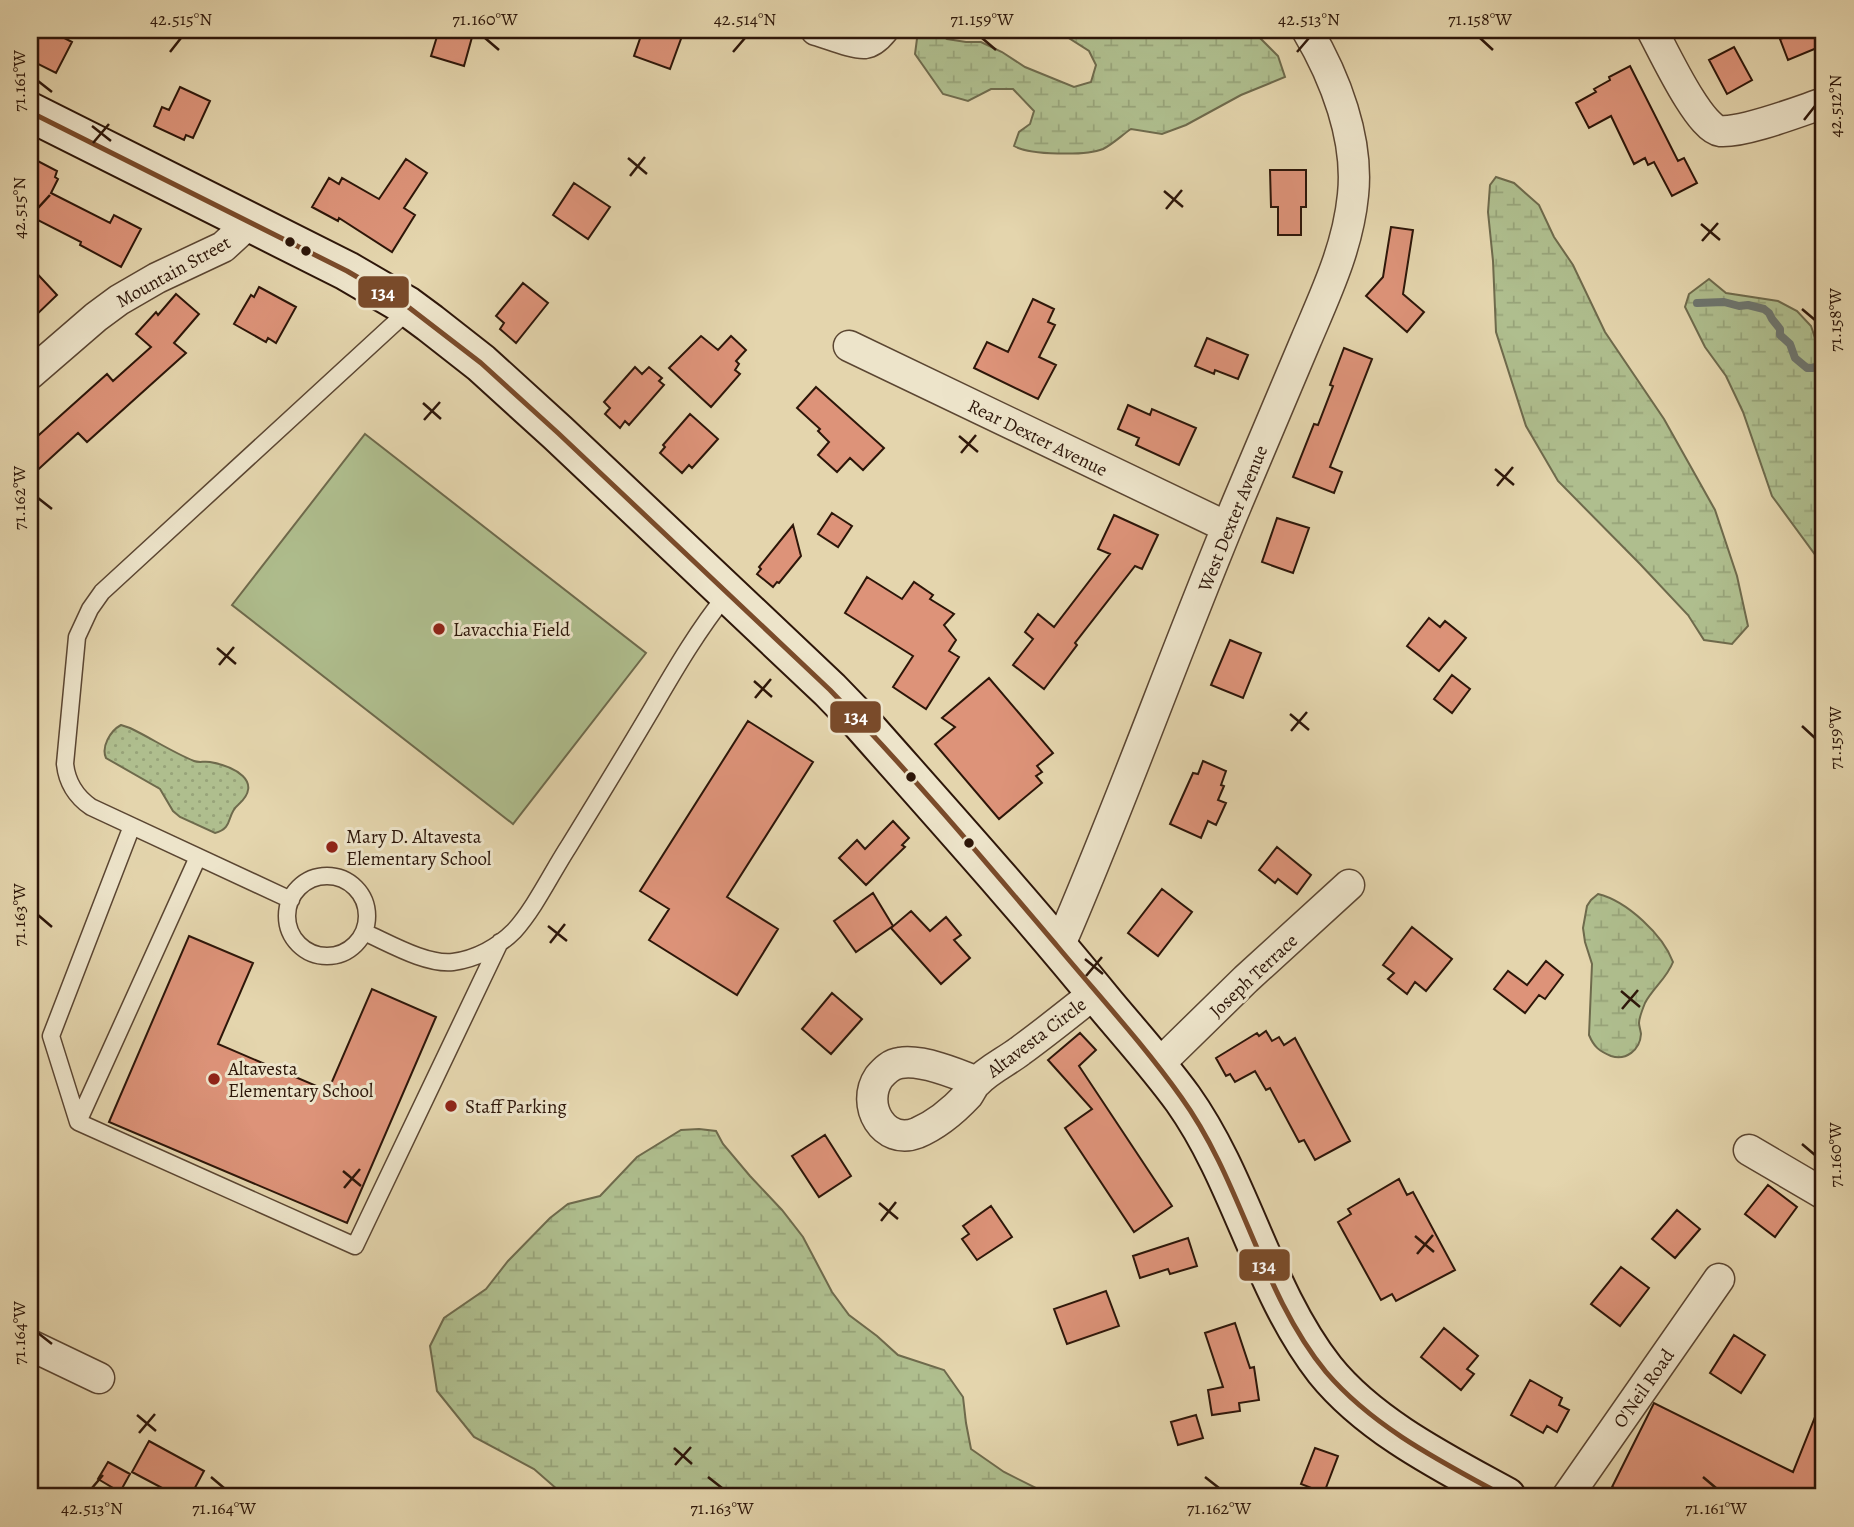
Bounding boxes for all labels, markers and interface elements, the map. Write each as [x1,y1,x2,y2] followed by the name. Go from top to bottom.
[150,7,212,31] text: 42.515°N
[452,7,518,31] text: 71.160°W
[714,7,776,31] text: 42.514°N
[950,7,1014,31] text: 71.159°W
[1278,7,1340,31] text: 42.513°N
[1448,7,1512,31] text: 71.158°W
[7,50,31,112] text: 71.161°W
[1823,74,1847,138] text: 42.512°N
[7,177,31,239] text: 42.515°N
[112,230,235,314] street label: Mountain Street
[283,235,297,249] unlabelled marker
[299,244,313,258] unlabelled marker
[357,275,410,309] line badge: 134
[371,280,395,306] text: 134
[1823,288,1847,352] text: 71.158°W
[963,393,1112,483] street label: Rear Dexter Avenue
[1191,441,1274,596] street label: West Dexter Avenue
[7,466,31,530] text: 71.162°W
[453,617,571,643] place label: Lavacchia Field
[431,621,447,637] marker: Lavacchia Field
[829,700,882,734] line badge: 134
[844,704,868,730] text: 134
[1823,706,1847,770] text: 71.159°W
[904,770,918,784] unlabelled marker
[346,824,492,872] place label: Mary D. Altavesta Elementary School
[962,836,976,850] unlabelled marker
[324,839,340,855] marker: Mary D. Altavesta Elementary School
[7,883,31,947] text: 71.163°W
[1204,928,1304,1024] street label: Joseph Terrace
[981,992,1092,1084] street label: Altavesta Circle
[227,1056,374,1104] place label: Altavesta Elementary School
[206,1071,222,1087] marker: Altavesta Elementary School
[465,1094,567,1120] place label: Staff Parking
[443,1098,459,1114] marker: Staff Parking
[1823,1122,1847,1188] text: 71.160°W
[1238,1248,1291,1282] line badge: 134
[1252,1253,1276,1279] text: 134
[7,1301,31,1365] text: 71.164°W
[1607,1343,1681,1433] street label: O'Neil Road
[61,1496,123,1520] text: 42.513°N
[192,1496,256,1520] text: 71.164°W
[690,1496,754,1520] text: 71.163°W
[1187,1496,1251,1520] text: 71.162°W
[1685,1496,1747,1520] text: 71.161°W

